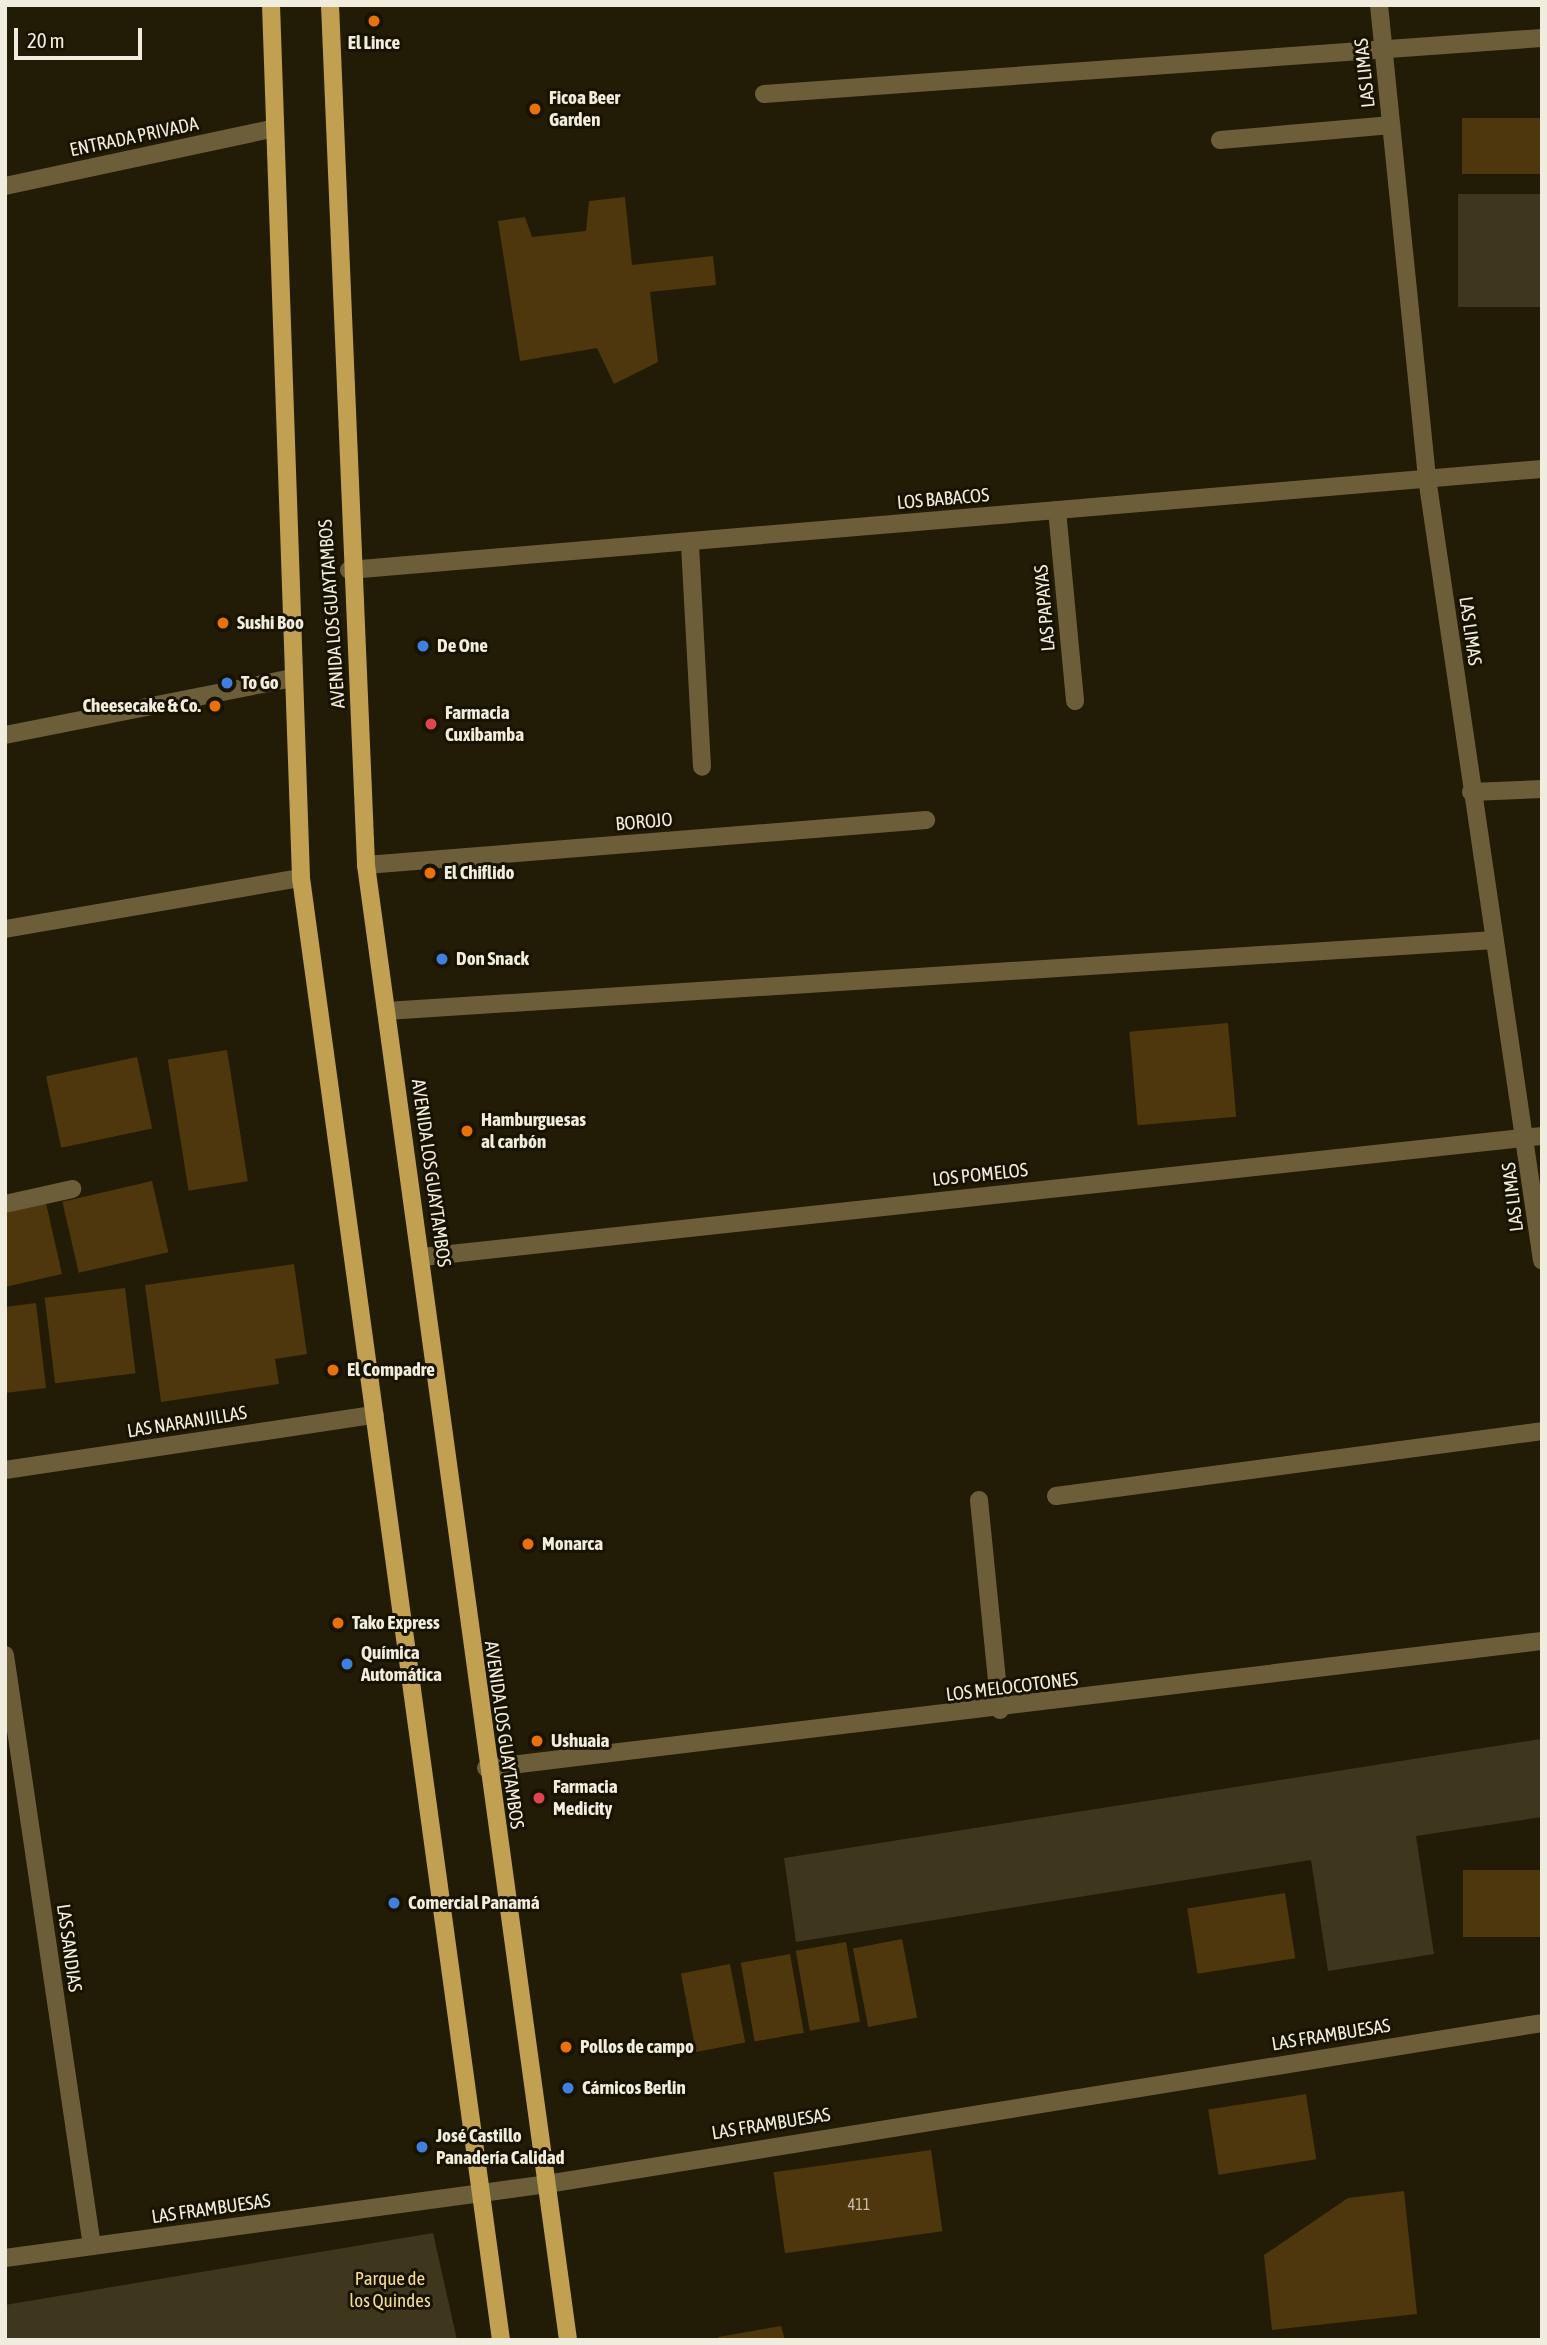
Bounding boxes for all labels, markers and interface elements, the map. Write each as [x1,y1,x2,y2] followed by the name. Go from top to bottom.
[366,13,382,29] marker: El Lince
[18,14,145,58] scale bar
[27,28,65,52] text: 20 m
[348,32,400,54] place label: El Lince
[1350,37,1380,109] street label: LAS LIMAS
[549,87,620,131] place label: Ficoa Beer Garden
[527,101,543,117] marker: Ficoa Beer Garden
[68,112,200,162] street label: ENTRADA PRIVADA
[896,484,990,514] street label: LOS BABACOS
[314,519,350,709] street label: AVENIDA LOS GUAYTAMBOS
[1030,564,1060,652] street label: LAS PAPAYAS
[1454,595,1486,667] street label: LAS LIMAS
[237,612,304,634] place label: Sushi Boo
[215,615,231,631] marker: Sushi Boo
[437,635,488,657] place label: De One
[415,638,431,654] marker: De One
[241,672,279,694] place label: To Go
[219,675,235,691] marker: To Go
[82,695,201,717] place label: Cheesecake & Co.
[207,698,223,714] marker: Cheesecake & Co.
[445,702,524,746] place label: Farmacia Cuxibamba
[423,716,439,732] marker: Farmacia Cuxibamba
[615,808,673,836] street label: BOROJO
[444,862,514,884] place label: El Chiflido
[422,865,438,881] marker: El Chiflido
[456,948,529,970] place label: Don Snack
[434,951,450,967] marker: Don Snack
[407,1078,455,1268] street label: AVENIDA LOS GUAYTAMBOS
[481,1109,586,1153] place label: Hamburguesas al carbón
[459,1123,475,1139] marker: Hamburguesas al carbón
[931,1159,1029,1191] street label: LOS POMELOS
[1497,1161,1529,1233] street label: LAS LIMAS
[347,1359,435,1381] place label: El Compadre
[325,1362,341,1378] marker: El Compadre
[126,1401,248,1443] street label: LAS NARANJILLAS
[542,1533,603,1555] place label: Monarca
[520,1536,536,1552] marker: Monarca
[352,1612,440,1634] place label: Tako Express
[330,1615,346,1631] marker: Tako Express
[480,1640,528,1830] street label: AVENIDA LOS GUAYTAMBOS
[361,1642,442,1686] place label: Química Automática
[339,1656,355,1672] marker: Química Automática
[945,1668,1079,1706] street label: LOS MELOCOTONES
[551,1730,609,1752] place label: Ushuaia
[529,1733,545,1749] marker: Ushuaia
[553,1776,617,1820] place label: Farmacia Medicity
[531,1790,547,1806] marker: Farmacia Medicity
[408,1892,540,1914] place label: Comercial Panamá
[386,1895,402,1911] marker: Comercial Panamá
[52,1903,86,1993] street label: LAS SANDIAS
[1270,2014,1392,2056] street label: LAS FRAMBUESAS
[580,2036,694,2058] place label: Pollos de campo
[558,2039,574,2055] marker: Pollos de campo
[582,2077,686,2099] place label: Cárnicos Berlin
[560,2080,576,2096] marker: Cárnicos Berlin
[710,2103,832,2145] street label: LAS FRAMBUESAS
[436,2125,564,2169] place label: José Castillo Panadería Calidad
[414,2139,430,2155] marker: José Castillo Panadería Calidad
[150,2189,272,2229] street label: LAS FRAMBUESAS
[848,2194,870,2214] house number: 411
[349,2268,431,2312] park label: Parque de los Quindes

